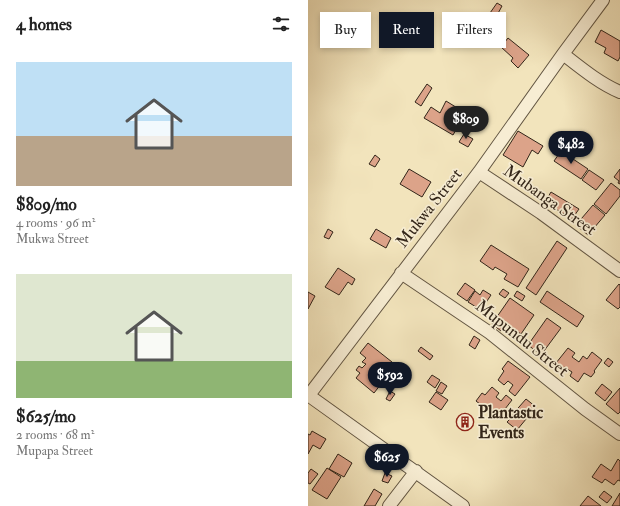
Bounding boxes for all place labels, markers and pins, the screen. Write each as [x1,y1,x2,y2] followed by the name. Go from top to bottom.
[442,106,490,140] pin: $809
[547,131,595,165] pin: $482
[366,362,414,396] pin: $592
[478,402,543,443] place label: Plantastic Events
[455,412,475,432] building icon: Plantastic Events
[363,444,411,478] pin: $625

